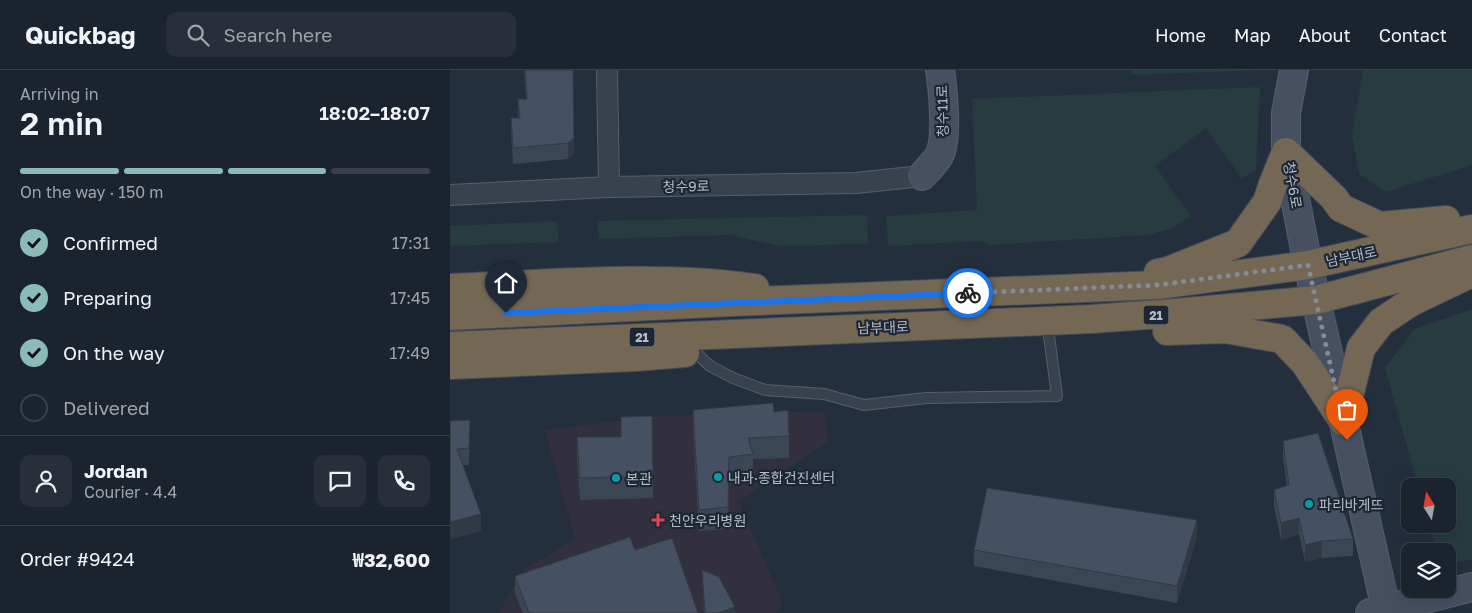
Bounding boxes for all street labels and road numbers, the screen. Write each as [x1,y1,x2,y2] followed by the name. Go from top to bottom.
[933,85,951,137] street label: 청수11로
[1281,160,1305,210] street label: 청수6로
[662,177,710,195] street label: 청수9로
[1324,242,1378,270] street label: 남부대로
[1144,306,1168,324] road number: 21
[857,318,909,336] street label: 남부대로
[630,328,654,346] road number: 21

